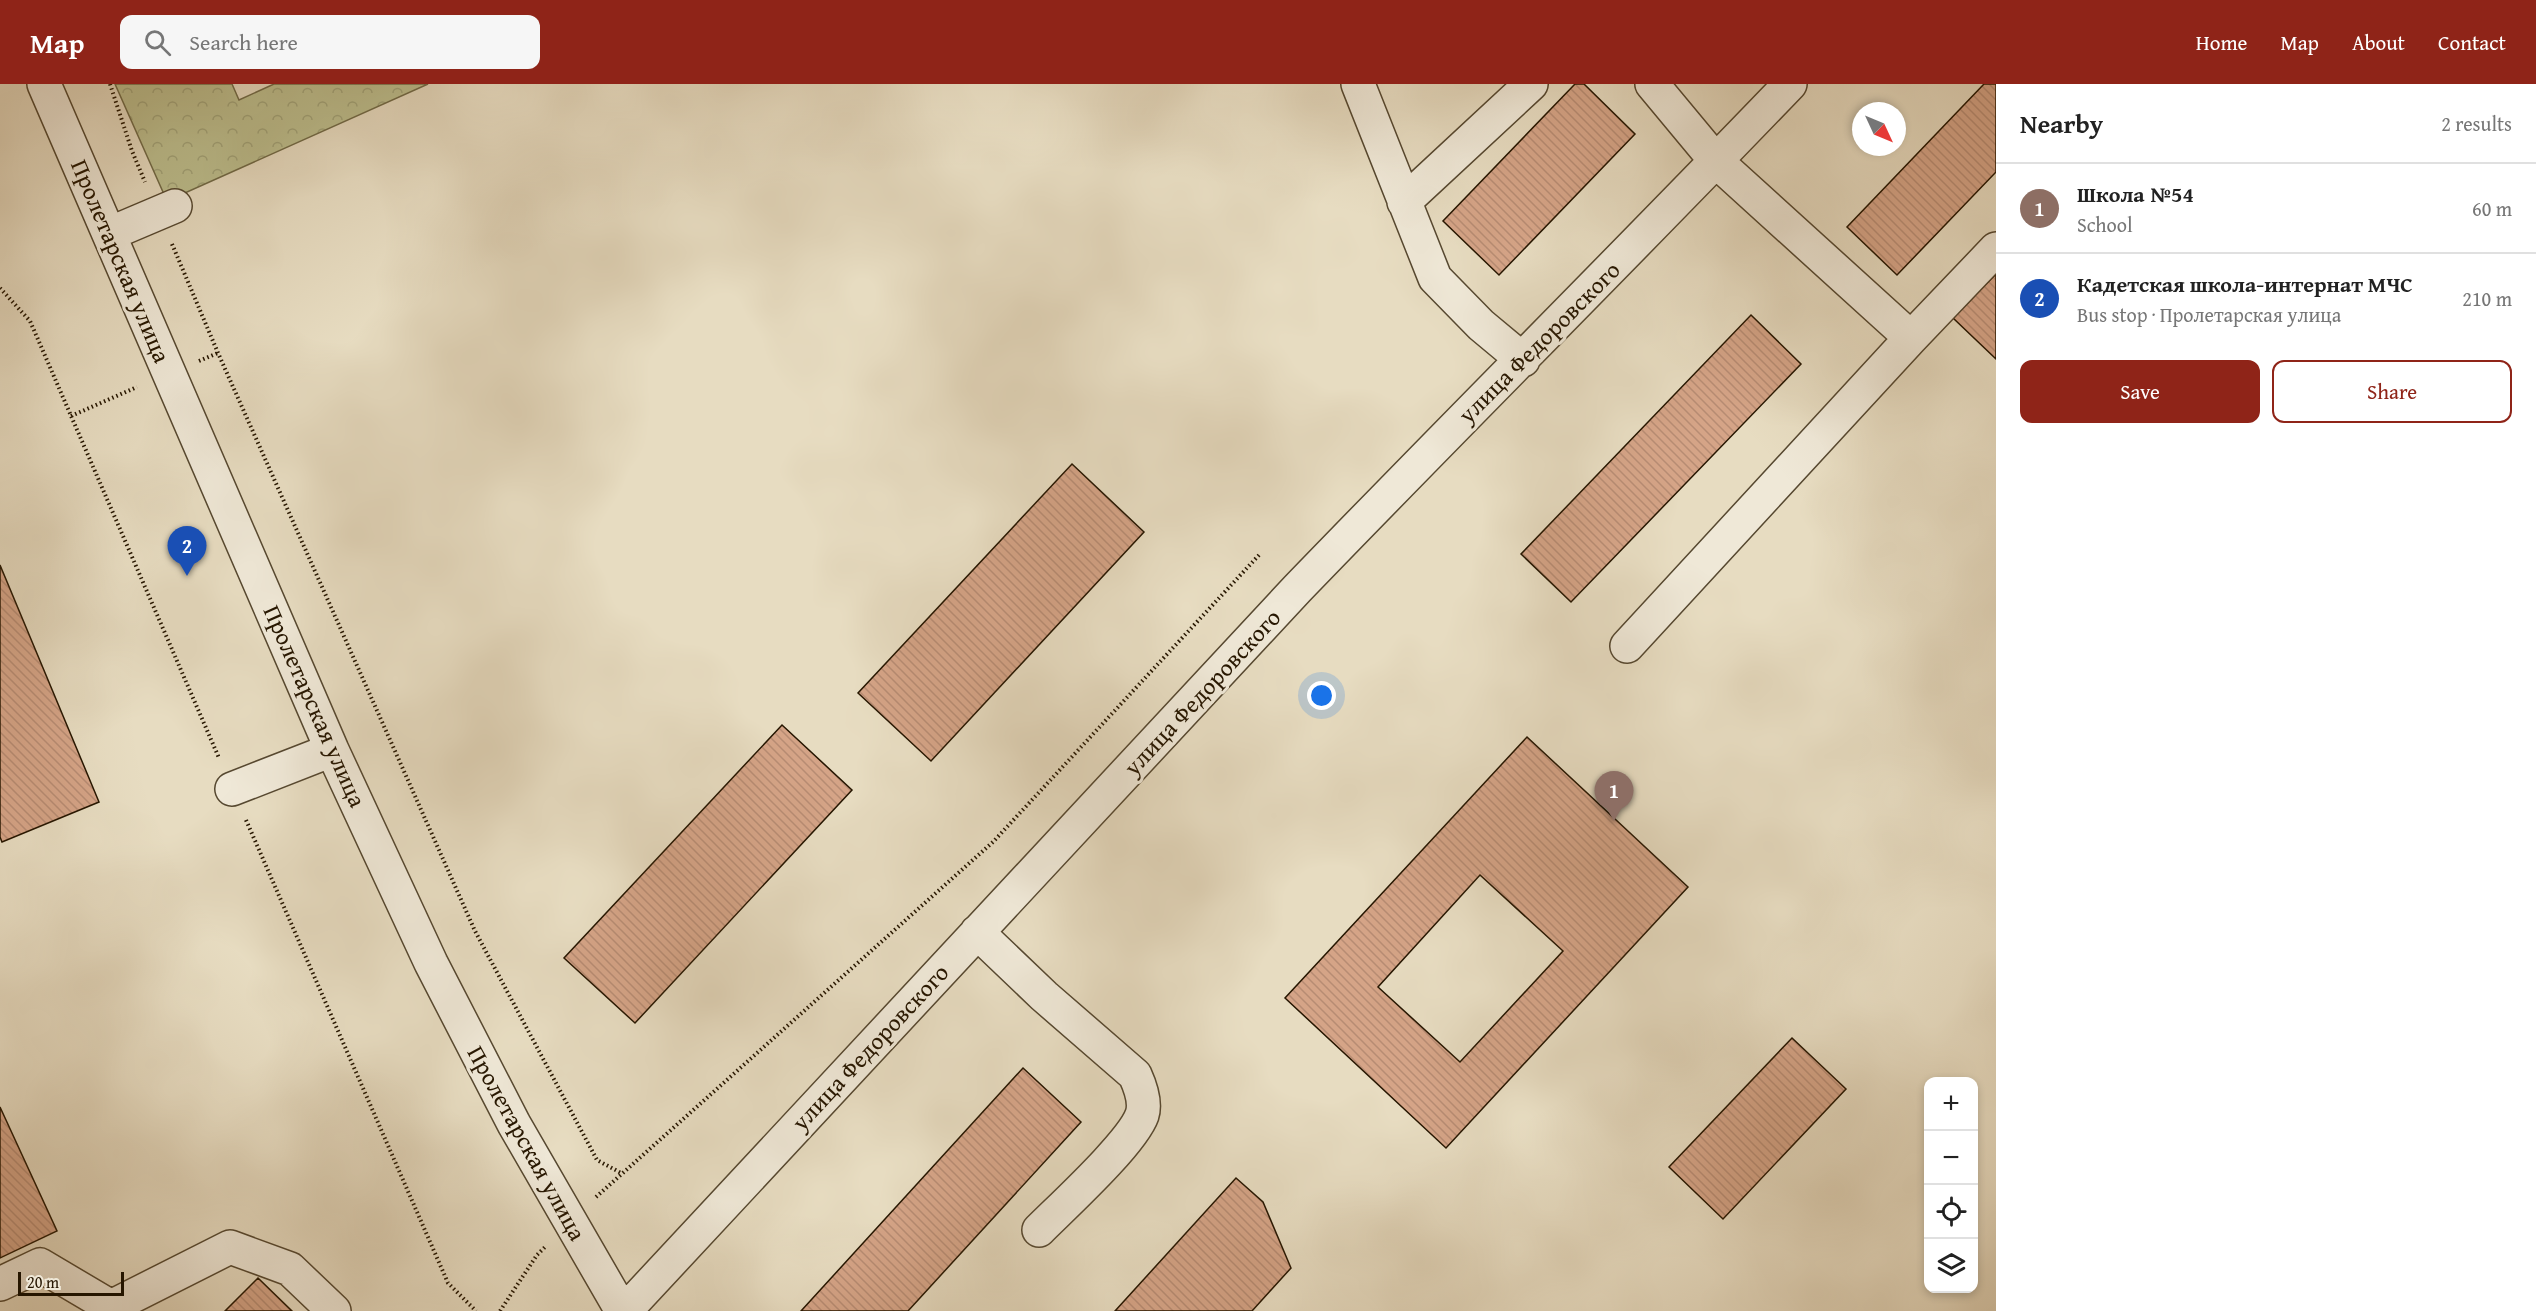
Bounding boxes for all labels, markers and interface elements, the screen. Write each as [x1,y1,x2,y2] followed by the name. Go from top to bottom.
[120,15,540,69] search box
[30,22,84,63] text: Map
[141,26,174,59] icon: search
[189,26,298,58] text: Search here
[2196,27,2247,58] text: Home
[2280,27,2319,58] text: Map
[2352,27,2405,58] text: About
[2438,27,2506,58] text: Contact
[1852,102,1906,156] north arrow
[2020,104,2103,143] text: Nearby
[2441,109,2512,138] text: 2 results
[62,154,180,369] street label: Пролетарская улица
[2077,178,2194,210] text: Школа №54
[2034,194,2045,223] text: 1
[2472,194,2512,223] text: 60 m
[2077,210,2133,239] text: School
[1449,253,1628,432] street label: улица Федоровского
[2077,268,2413,300] text: Кадетская школа-интернат МЧС
[2034,284,2045,313] text: 2
[2462,284,2512,313] text: 210 m
[2077,300,2341,329] text: Bus stop · Пролетарская улица
[2020,360,2260,423] button: Save
[2272,360,2512,423] button: Share
[168,526,207,576] pin: 2
[255,599,376,813] street label: Пролетарская улица
[1115,601,1289,784] street label: улица Федоровского
[1307,681,1336,710] your location
[1594,772,1634,821] pin: 1
[783,956,957,1139] street label: улица Федоровского
[459,1039,595,1247] street label: Пролетарская улица
[1924,1077,1978,1293] map controls
[1924,1077,1978,1131] button: +
[1924,1131,1978,1185] button: −
[1924,1185,1978,1239] button: locate
[1924,1239,1978,1293] button: layers
[18,1269,124,1296] scale bar
[27,1270,59,1294] text: 20 m

